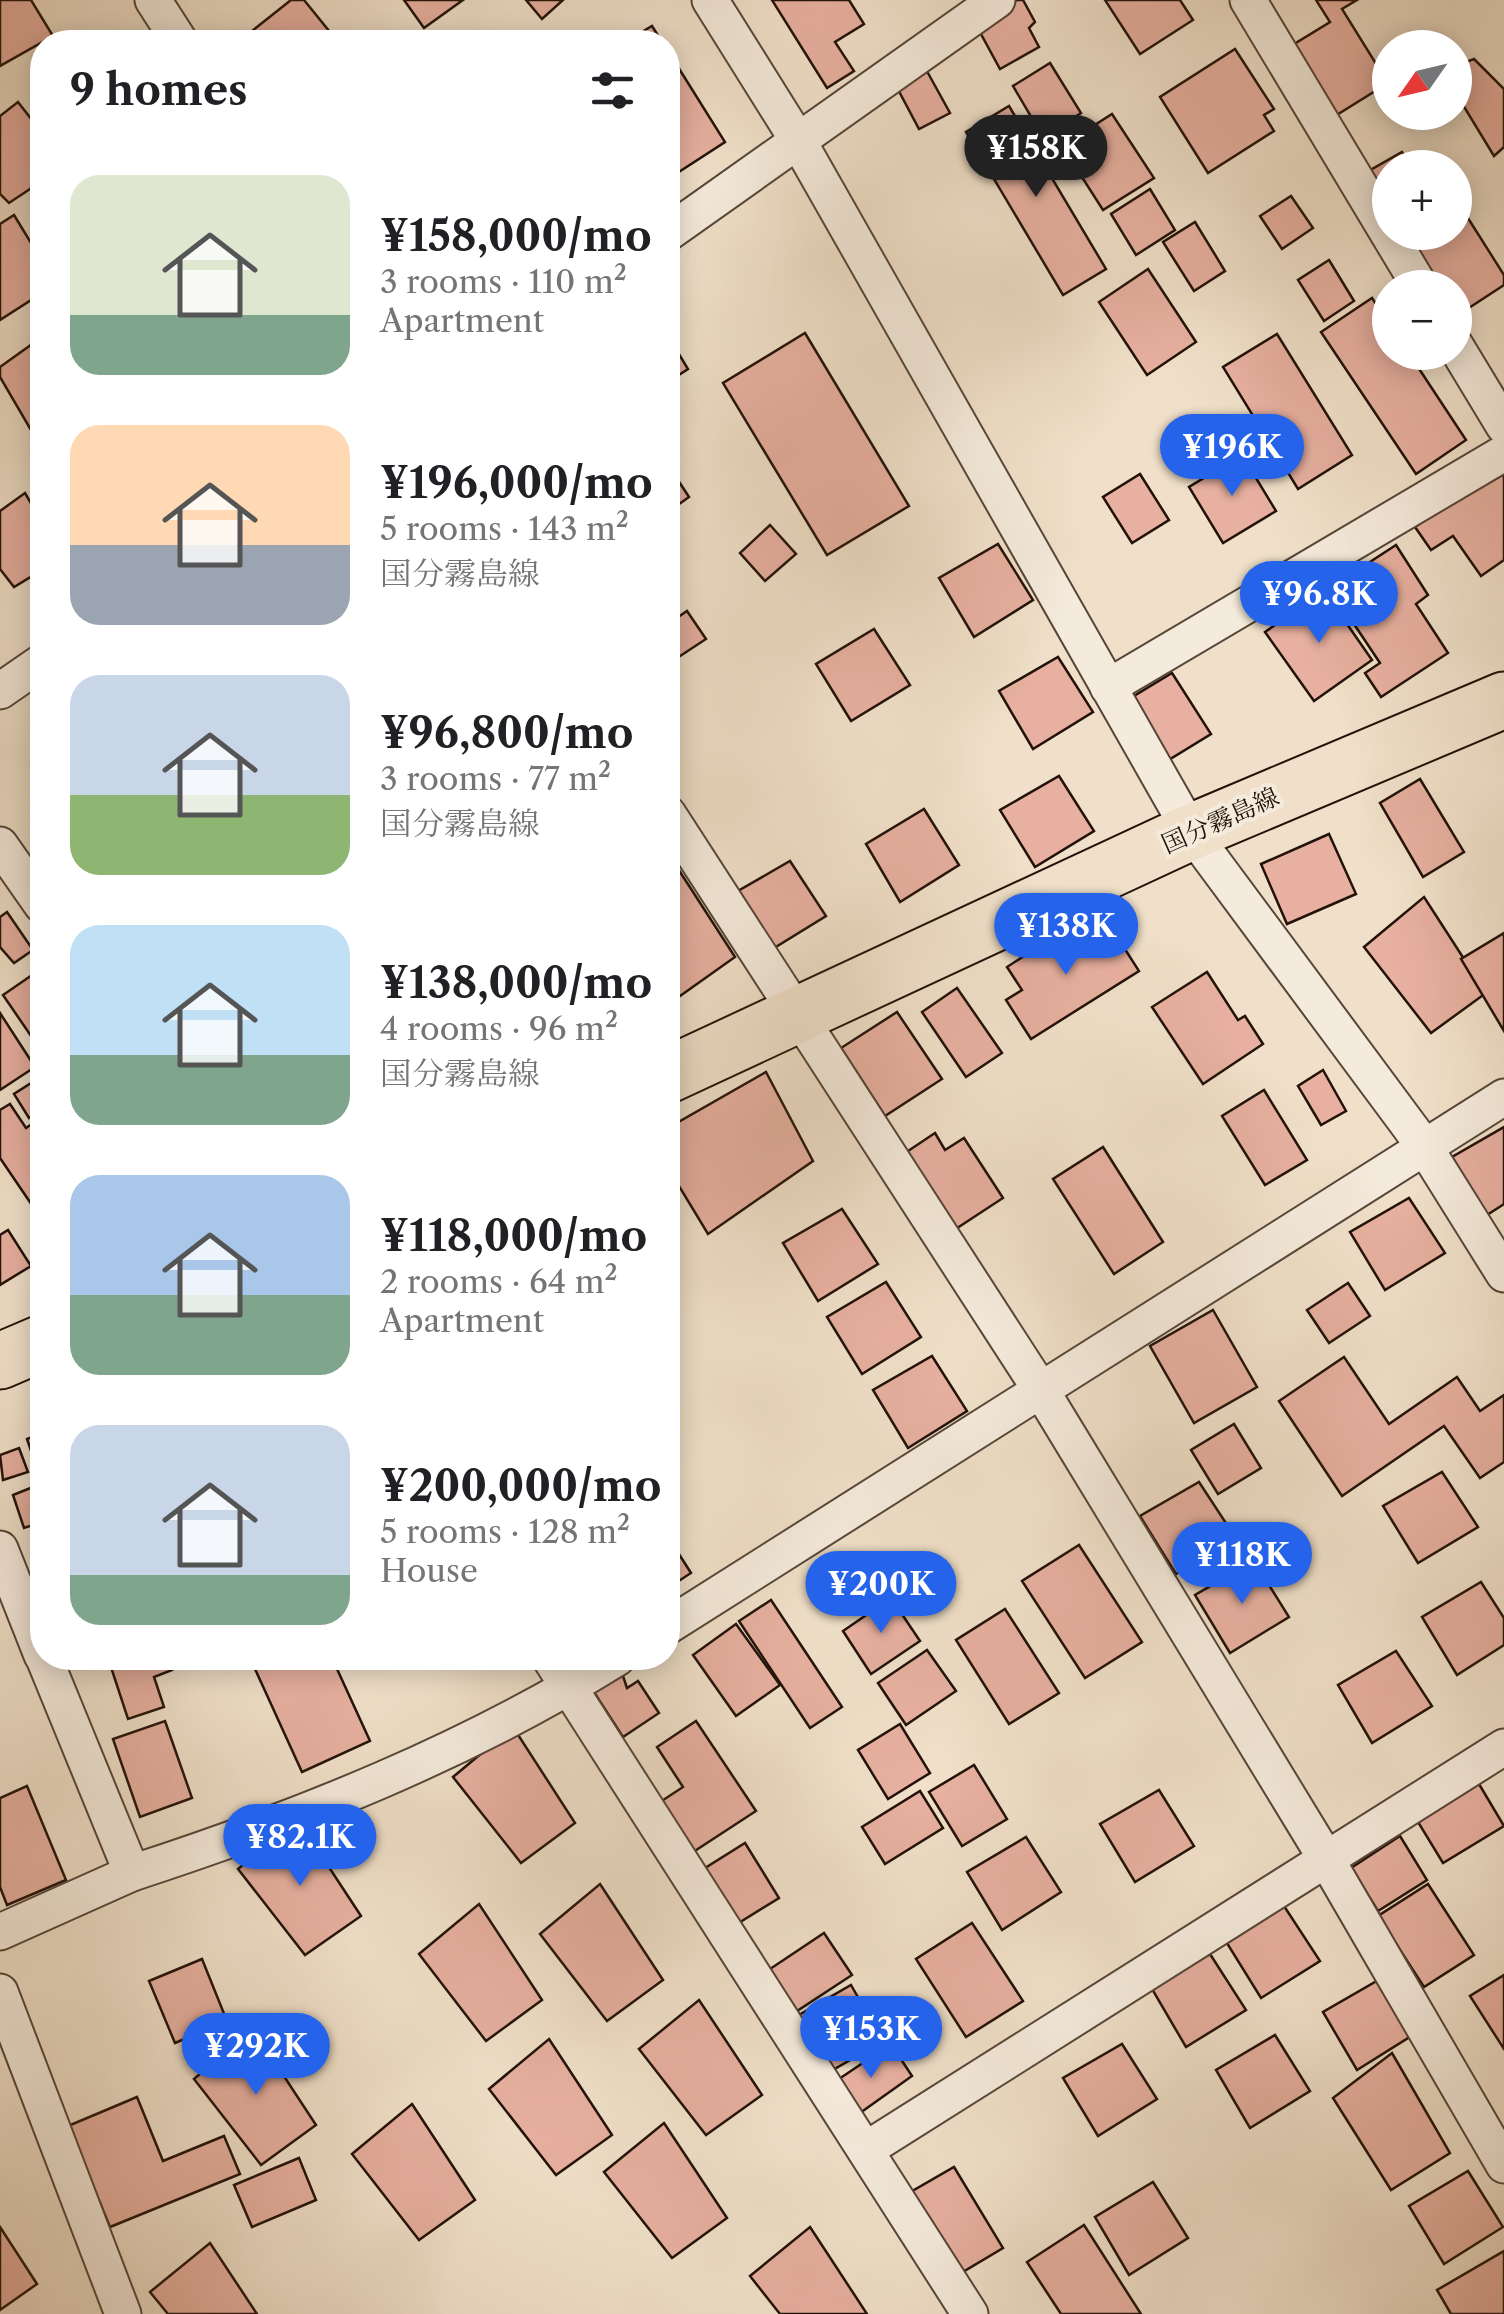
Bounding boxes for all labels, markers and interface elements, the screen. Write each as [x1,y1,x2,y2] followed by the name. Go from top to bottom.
[1372,30,1472,130] north arrow
[1372,30,1472,370] map controls
[585,63,640,118] icon: filters
[70,64,248,116] text: 9 homes
[966,115,1106,200] pin: ¥158K
[986,128,1086,167] text: ¥158K
[1372,150,1472,250] button: +
[380,210,652,262] text: ¥158,000/mo
[150,215,270,335] icon: home
[380,262,627,301] text: 3 rooms · 110 m²
[1372,270,1472,370] button: −
[380,301,544,340] text: Apartment
[1162,414,1302,499] pin: ¥196K
[1182,427,1282,466] text: ¥196K
[380,457,653,509] text: ¥196,000/mo
[150,465,270,585] icon: home
[380,509,629,548] text: 5 rooms · 143 m²
[380,554,540,593] text: 国分霧島線
[1238,561,1400,646] pin: ¥96.8K
[1262,574,1376,613] text: ¥96.8K
[380,707,633,759] text: ¥96,800/mo
[150,715,270,835] icon: home
[380,759,611,798] text: 3 rooms · 77 m²
[1157,781,1284,860] street label: 国分霧島線
[380,804,540,843] text: 国分霧島線
[996,893,1136,978] pin: ¥138K
[1016,906,1116,945] text: ¥138K
[380,957,652,1009] text: ¥138,000/mo
[150,965,270,1085] icon: home
[380,1009,618,1048] text: 4 rooms · 96 m²
[380,1054,540,1093] text: 国分霧島線
[380,1210,647,1262] text: ¥118,000/mo
[150,1215,270,1335] icon: home
[380,1262,618,1301] text: 2 rooms · 64 m²
[380,1301,544,1340] text: Apartment
[380,1460,661,1512] text: ¥200,000/mo
[150,1465,270,1585] icon: home
[380,1512,630,1551] text: 5 rooms · 128 m²
[1172,1522,1312,1607] pin: ¥118K
[1194,1535,1290,1574] text: ¥118K
[380,1551,478,1590] text: House
[811,1551,951,1636] pin: ¥200K
[827,1564,935,1603] text: ¥200K
[219,1804,381,1889] pin: ¥82.1K
[245,1817,355,1856] text: ¥82.1K
[801,1996,941,2081] pin: ¥153K
[822,2009,920,2048] text: ¥153K
[186,2013,326,2098] pin: ¥292K
[204,2026,308,2065] text: ¥292K

